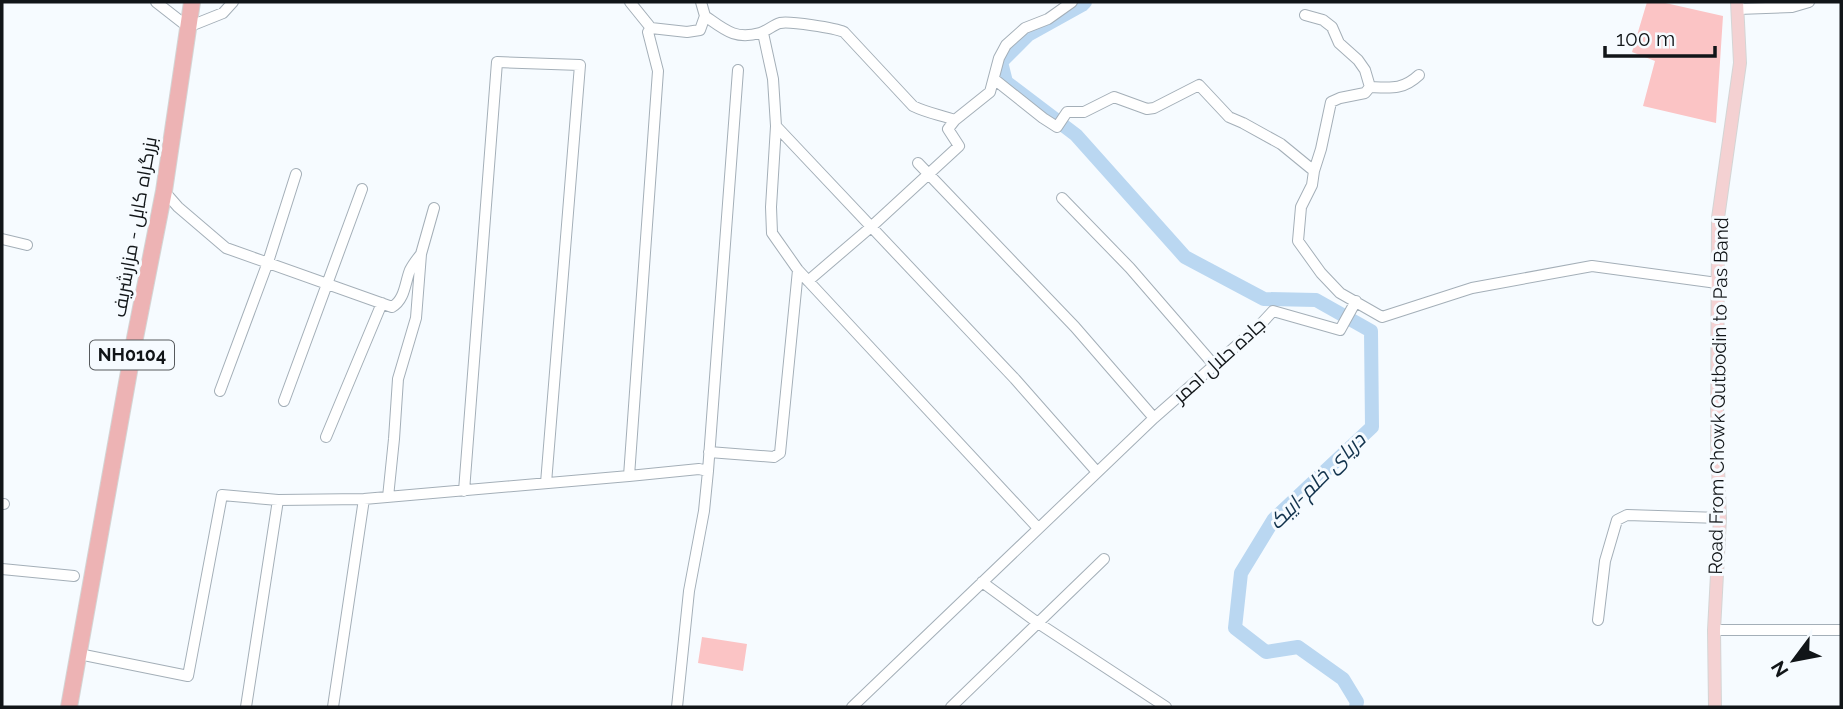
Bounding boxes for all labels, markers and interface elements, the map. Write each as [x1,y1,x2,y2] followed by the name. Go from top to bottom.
[1605,14,1715,58] scale bar
[1616,26,1675,51] text: 100 m
[107,135,162,319] street label: بزرگراه کابل - مزارشریف
[1704,217,1732,575] street label: Road From Chowk Qutbodin to Pas Band
[1168,313,1270,408] street label: جاده حلال احمر
[90,340,174,370] road number: NH0104
[1263,426,1372,536] water label: دریای خلم-ایبک
[1759,625,1829,695] north arrow
[1766,657,1793,681] text: N

